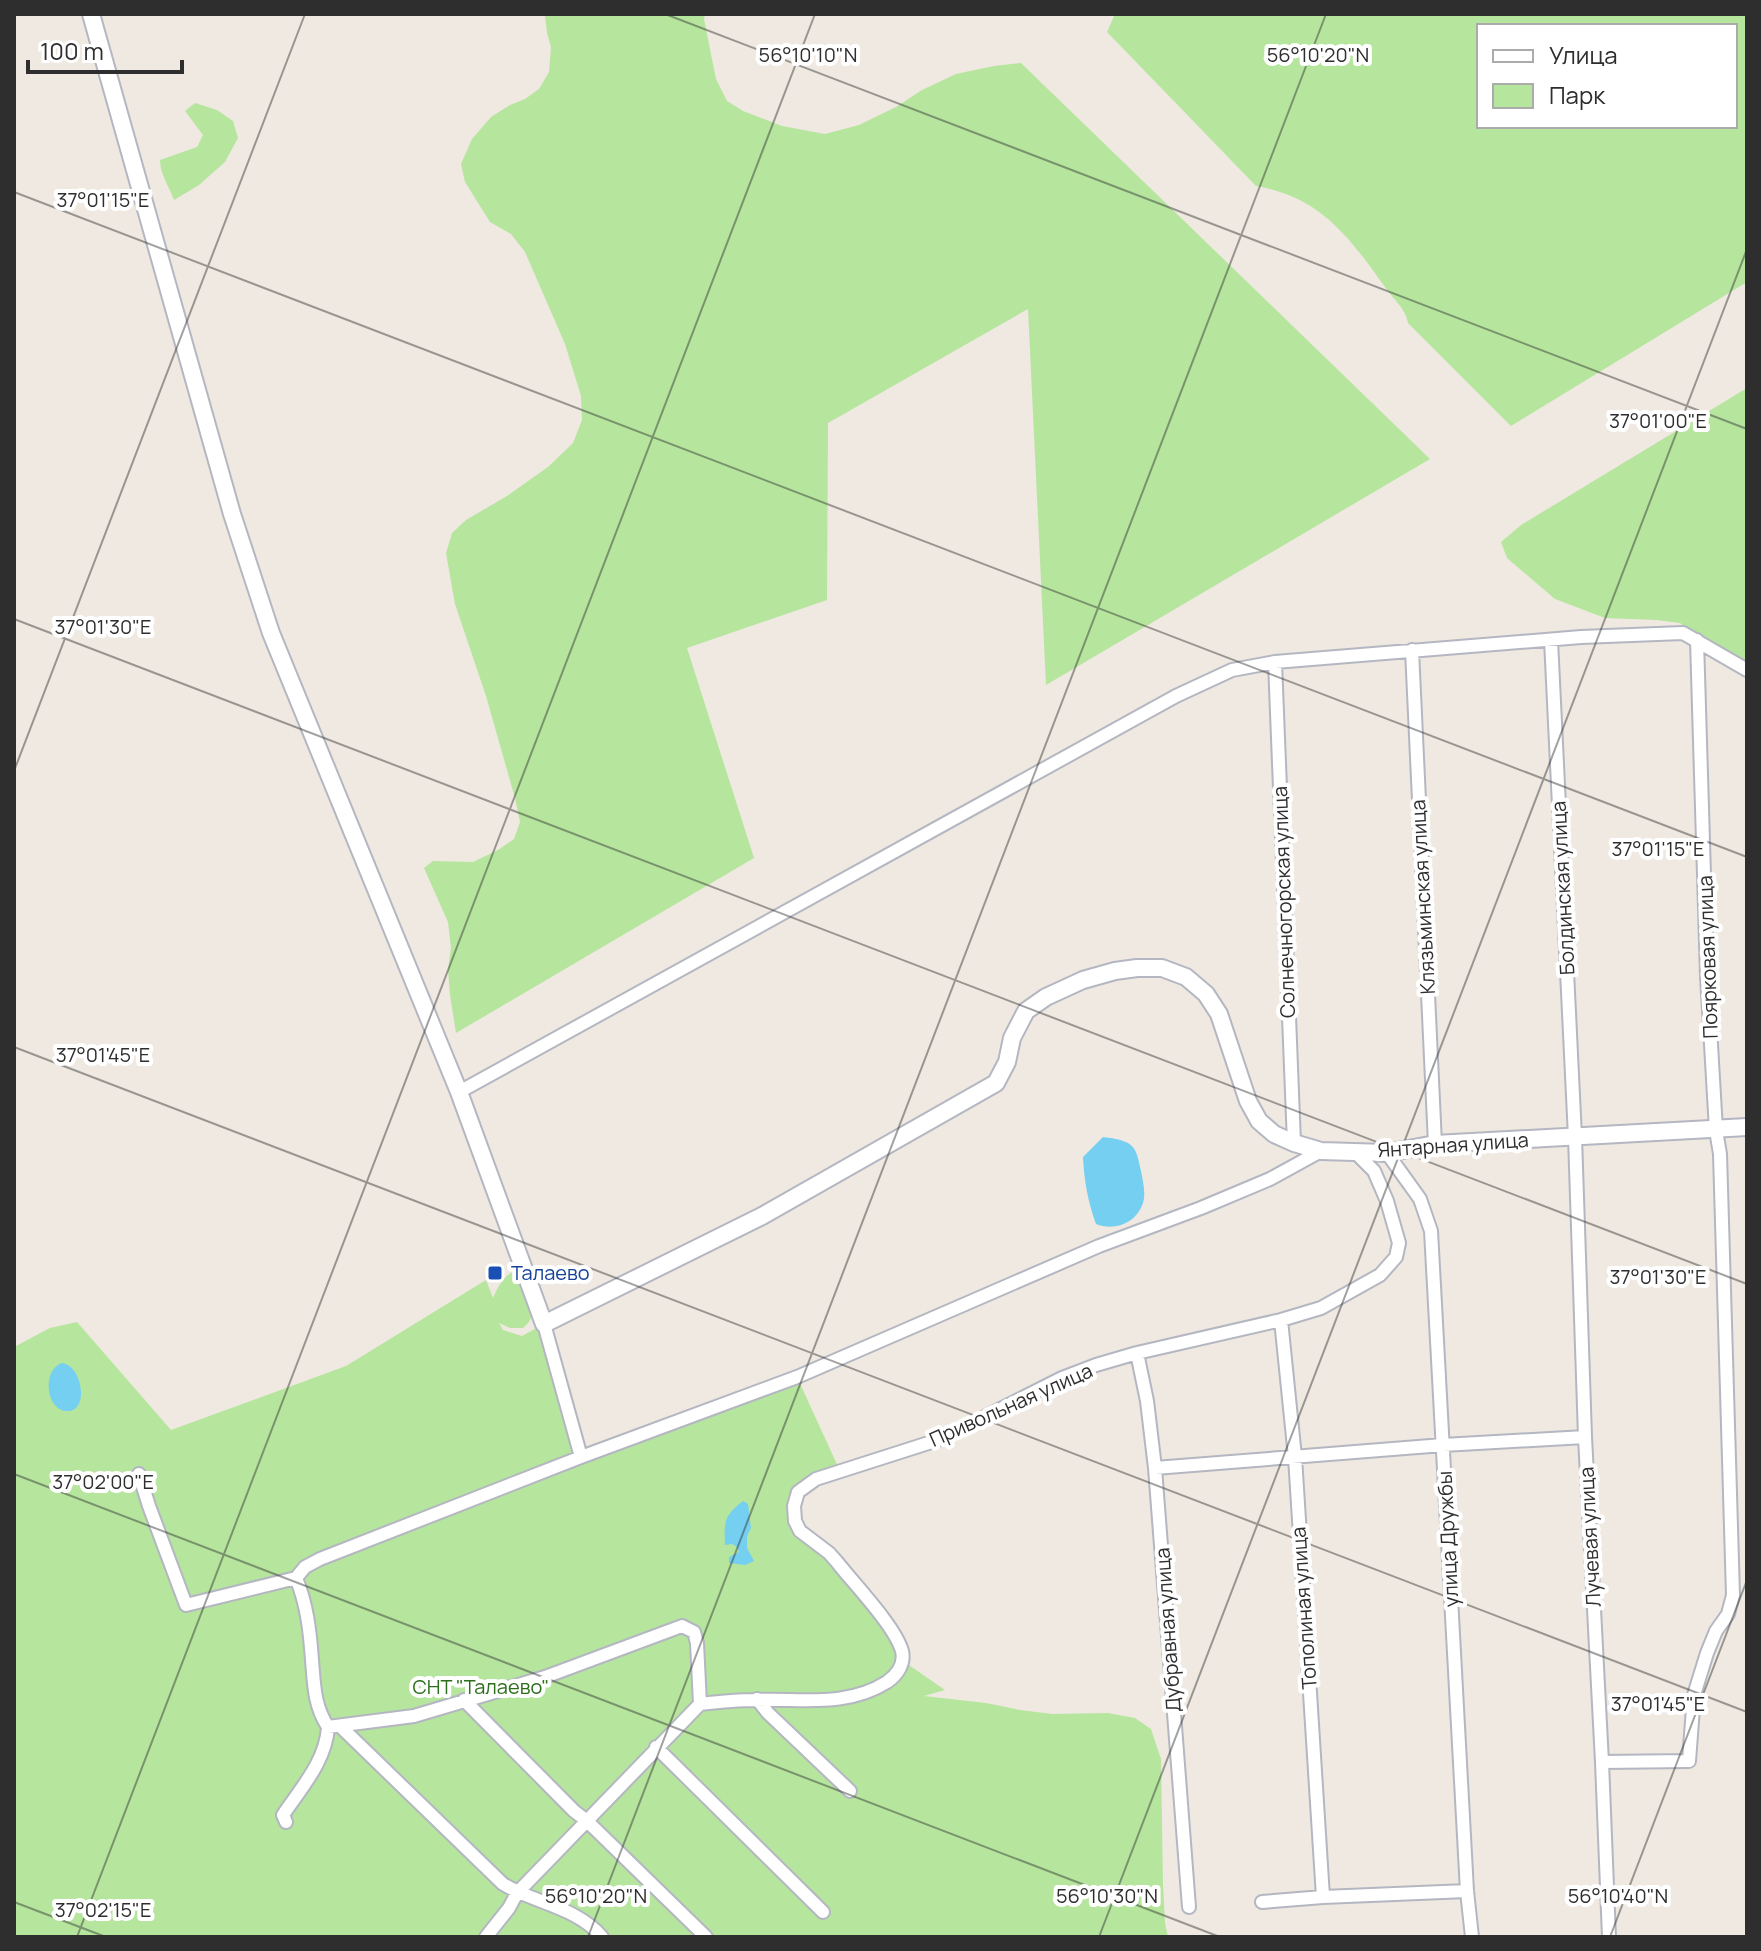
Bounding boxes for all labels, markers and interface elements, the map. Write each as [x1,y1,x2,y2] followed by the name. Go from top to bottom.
[28,24,182,74] scale bar
[1477,24,1737,128] legend
[40,34,104,67] text: 100 m
[1549,38,1618,71] text: Улица
[759,41,857,68] text: 56°10'10"N
[1267,41,1369,68] text: 56°10'20"N
[1549,78,1606,111] text: Парк
[57,186,149,213] text: 37°01'15"E
[1609,407,1707,434] text: 37°01'00"E
[55,613,151,640] text: 37°01'30"E
[1266,786,1301,1018] street label: Солнечногорская улица
[1404,799,1441,995] street label: Клязьминская улица
[1544,800,1581,976] street label: Болдинская улица
[1612,835,1704,862] text: 37°01'15"E
[1691,875,1724,1039] street label: Поярковая улица
[56,1041,150,1068] text: 37°01'45"E
[1376,1126,1530,1163] street label: Янтарная улица
[511,1259,590,1286] place label: Талаево
[1610,1263,1706,1290] text: 37°01'30"E
[486,1264,504,1282] marker: Талаево
[925,1356,1097,1453] street label: Привольная улица
[1572,1466,1607,1608] street label: Лучевая улица
[52,1468,154,1495] text: 37°02'00"E
[1430,1470,1465,1608] street label: улица Дружбы
[1284,1526,1323,1690] street label: Тополиная улица
[1148,1547,1187,1713] street label: Дубравная улица
[413,1673,549,1700] park label: СНТ "Талаево"
[1611,1690,1705,1717] text: 37°01'45"E
[545,1882,647,1909] text: 56°10'20"N
[1056,1882,1158,1909] text: 56°10'30"N
[1568,1882,1668,1909] text: 56°10'40"N
[55,1896,151,1923] text: 37°02'15"E

